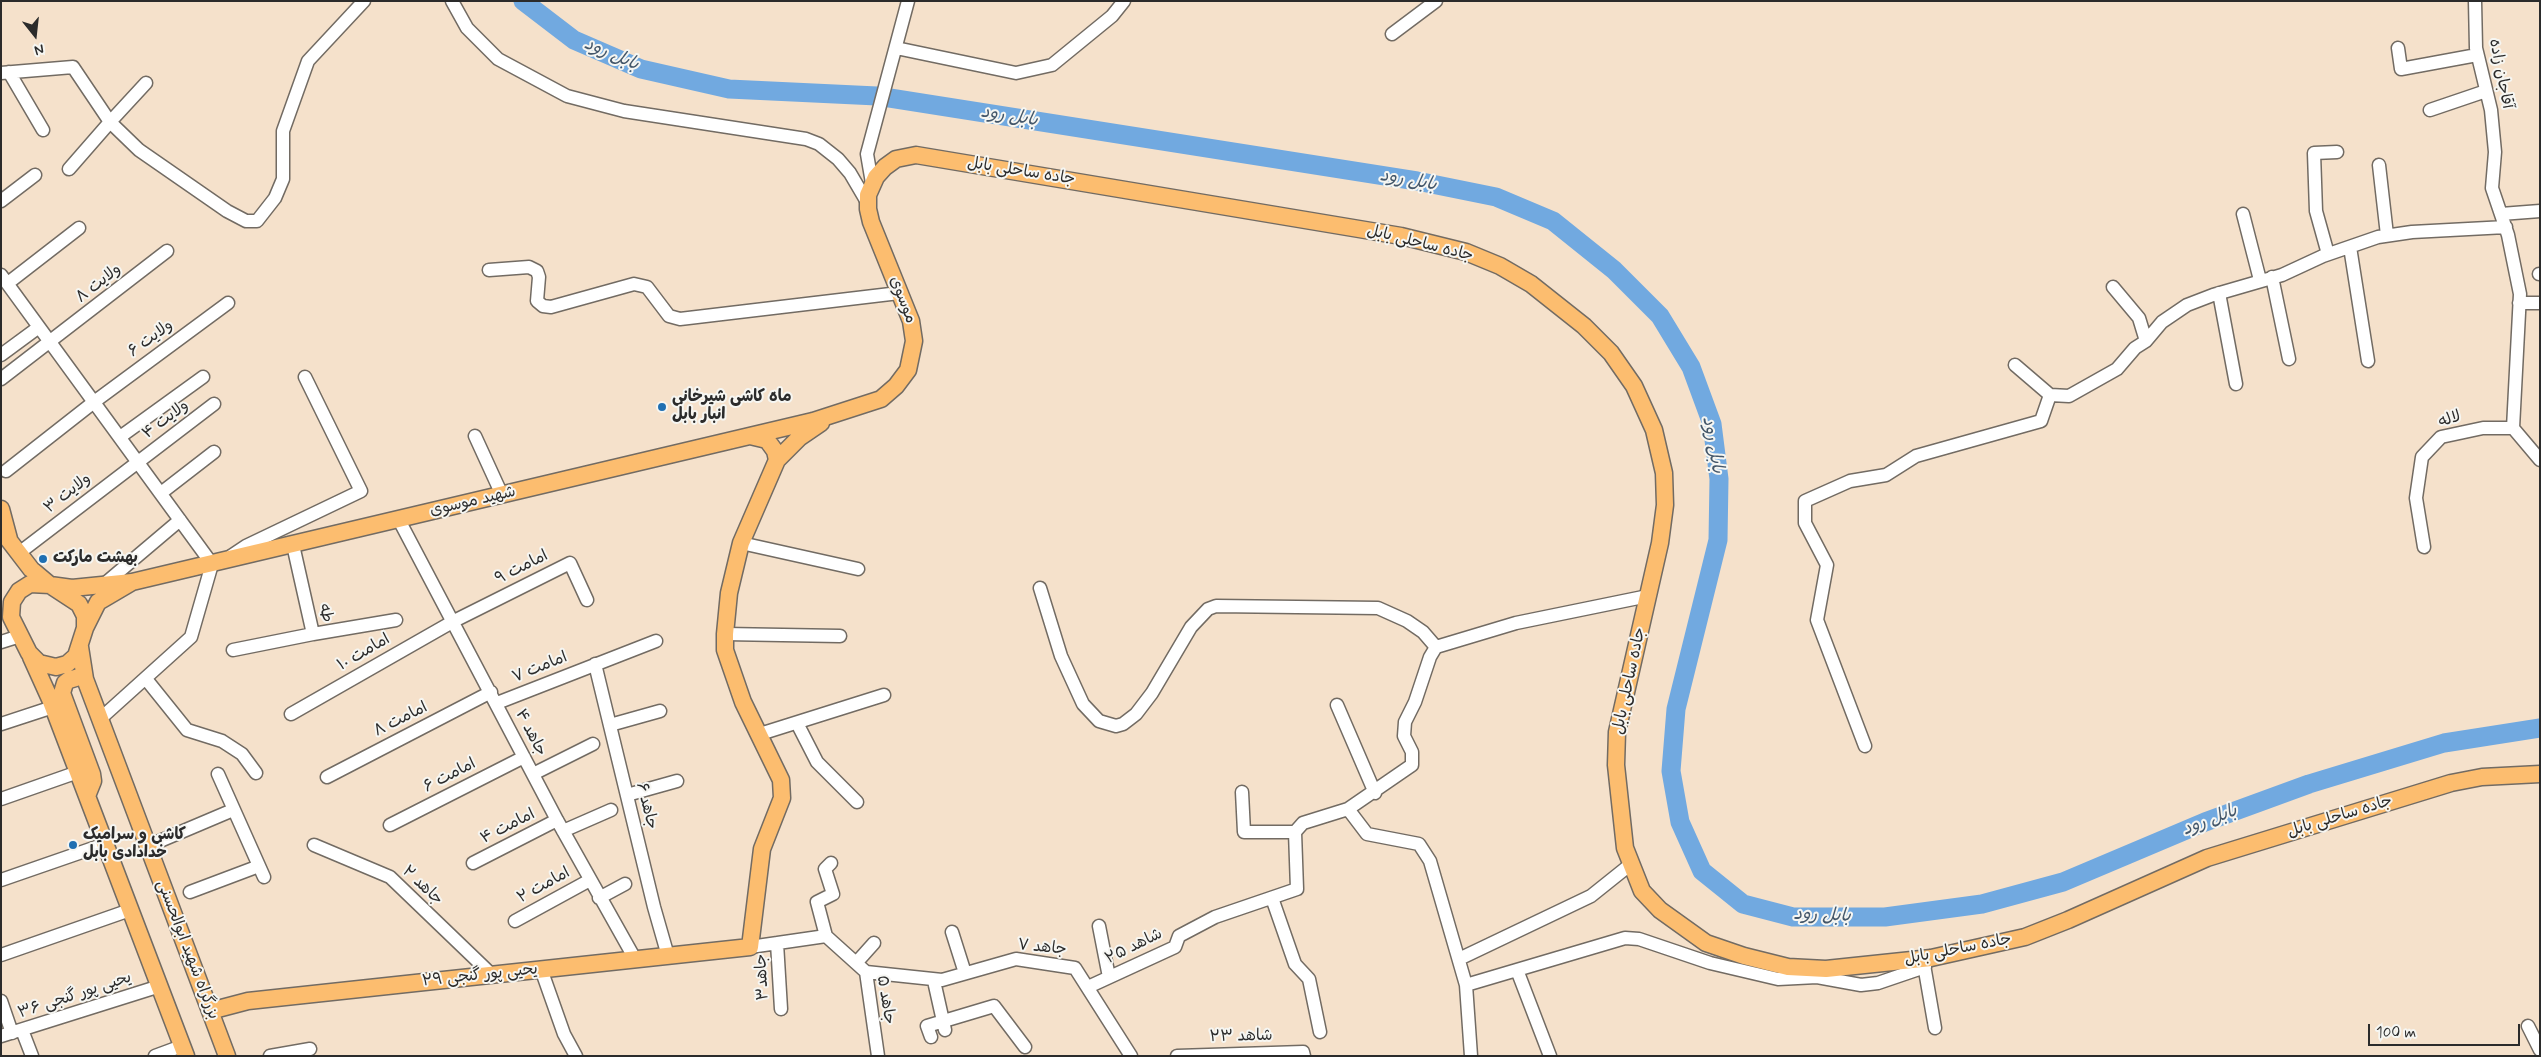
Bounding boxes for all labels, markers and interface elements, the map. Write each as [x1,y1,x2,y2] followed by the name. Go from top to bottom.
[10,10,60,60] north arrow
[581,34,641,76] water label: بابل رود
[2484,37,2516,111] street label: آقاجان زاده
[32,39,46,59] text: N
[979,102,1039,132] water label: بابل رود
[966,154,1076,190] street label: جاده ساحلی بابل
[1378,165,1438,197] water label: بابل رود
[1365,222,1475,266] street label: جاده ساحلی بابل
[72,260,126,308] street label: ولایت ۸
[884,274,920,326] street label: موسوی
[125,316,177,362] street label: ولایت ۶
[672,388,791,426] place label: ماه کاشی شیرخانی انبار بابل
[139,396,193,444] street label: ولایت ۴
[656,401,668,413] marker: ماه کاشی شیرخانی انبار بابل
[2436,407,2464,433] street label: لاله
[1696,415,1728,475] water label: بابل رود
[41,470,95,518] street label: ولایت ۳
[428,483,518,521] street label: شهید موسوی
[492,547,552,589] street label: امامت ۹
[53,549,138,569] place label: بهشت مارکت
[37,553,49,565] marker: بهشت مارکت
[314,602,336,624] street label: طه
[1609,626,1651,736] street label: جاده ساحلی بابل
[334,630,394,676] street label: امامت ۱۰
[510,648,570,688] street label: امامت ۷
[371,698,431,742] street label: امامت ۸
[510,706,550,760] street label: جاهد ۴
[421,755,479,797] street label: امامت ۶
[631,781,661,831] street label: جاهد ۶
[2285,792,2395,842] street label: جاده ساحلی بابل
[2179,801,2241,841] water label: بابل رود
[478,805,538,849] street label: امامت ۴
[83,826,186,864] place label: کاشی و سرامیک خدادادی بابل
[67,839,79,851] marker: کاشی و سرامیک خدادادی بابل
[398,862,446,910] street label: جاهد ۲
[514,864,574,908] street label: امامت ۲
[152,878,222,1022] street label: بزرگراه شهید ابوالحسنی
[1793,904,1851,928] water label: بابل رود
[1102,925,1166,969] street label: شاهد ۲۵
[1903,930,2013,970] street label: جاده ساحلی بابل
[1016,936,1068,960] street label: جاهد ۷
[752,953,774,1001] street label: جاهد۳
[421,960,539,992] street label: یحیی پور گنجی ۲۹
[16,969,134,1023] street label: یحیی پور گنجی ۳۶
[872,974,898,1026] street label: جاهد ۵
[2371,1014,2524,1046] scale bar
[2376,1023,2416,1043] text: 100 m
[1209,1027,1273,1047] street label: شاهد ۲۳

